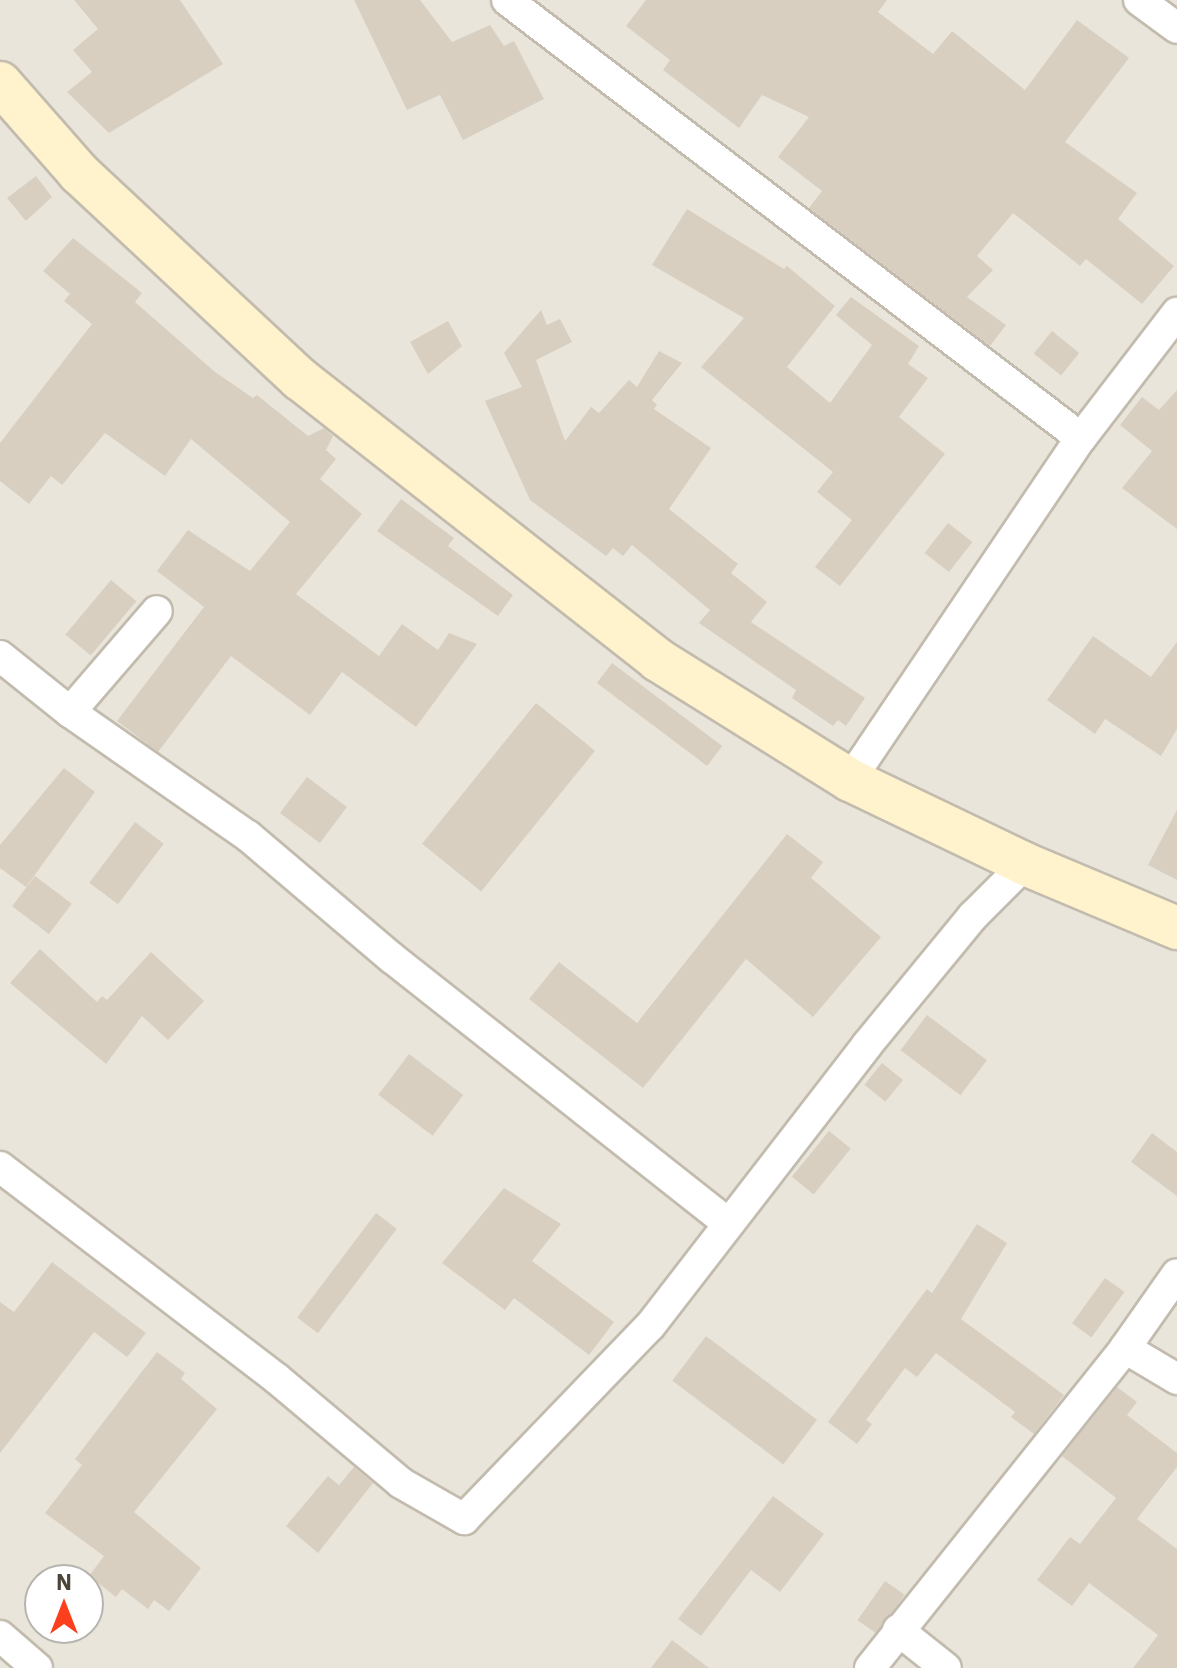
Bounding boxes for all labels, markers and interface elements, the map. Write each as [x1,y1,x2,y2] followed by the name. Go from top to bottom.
[24,1564,104,1644] north arrow
[56,1567,72,1596] text: N

